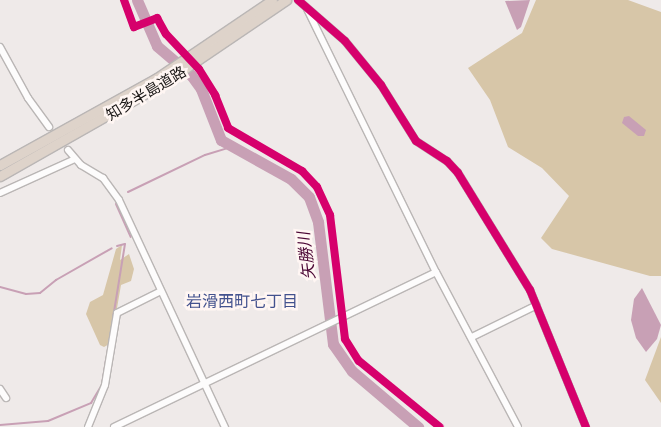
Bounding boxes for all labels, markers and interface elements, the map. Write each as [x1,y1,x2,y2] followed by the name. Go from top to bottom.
[103,62,189,124] street label: 知多半島道路
[294,231,318,281] water label: 矢勝川
[186,291,298,311] district label: 岩滑西町七丁目

